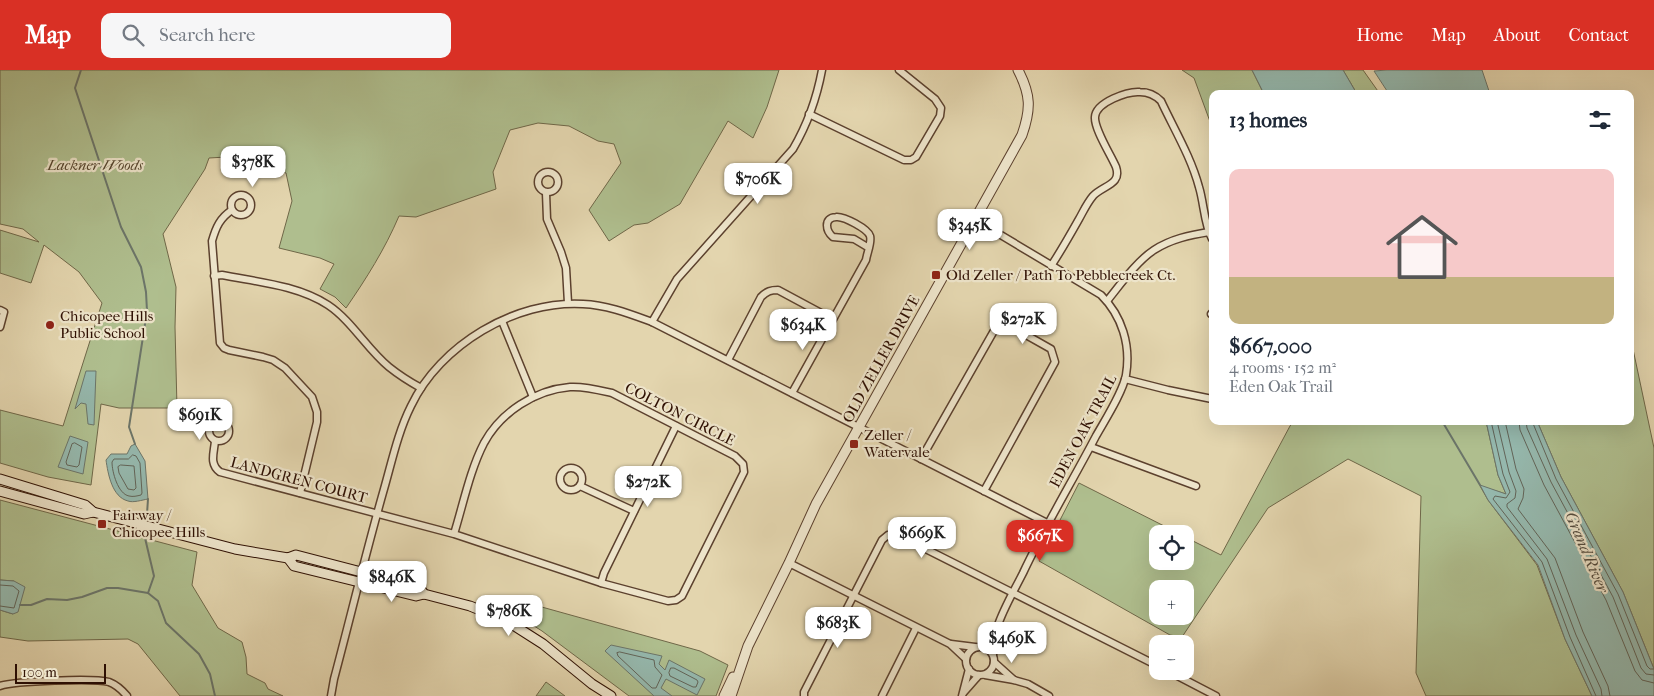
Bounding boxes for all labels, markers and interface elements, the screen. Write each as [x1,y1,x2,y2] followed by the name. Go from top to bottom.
[101,13,451,58] search box
[25,21,71,49] text: Map
[119,21,147,49] icon: search
[159,24,255,46] text: Search here
[1356,25,1403,46] text: Home
[1431,25,1466,46] text: Map
[1494,25,1540,46] text: About
[1568,25,1629,46] text: Contact
[1586,106,1614,134] icon: filters
[1229,108,1307,132] text: 13 homes
[218,146,288,188] pin: $378K
[232,152,274,171] text: $378K
[46,156,143,174] park label: Lackner Woods
[723,162,793,205] pin: $706K
[735,169,781,188] text: $706K
[1377,202,1467,292] icon: home
[935,208,1005,251] pin: $345K
[949,215,991,234] text: $345K
[946,266,1175,284] place label: Old Zeller / Path To Pebblecreek Ct.
[930,269,942,281] marker: Old Zeller / Path To Pebblecreek Ct.
[838,292,924,426] street label: OLD ZELLER DRIVE
[988,302,1058,345] pin: $272K
[60,307,154,342] place label: Chicopee Hills Public School
[768,308,838,351] pin: $634K
[1001,309,1045,328] text: $272K
[780,315,826,334] text: $634K
[44,319,56,331] marker: Chicopee Hills Public School
[1229,334,1312,358] text: $667,000
[1229,358,1336,377] text: 4 rooms · 152 m²
[1046,371,1120,491] street label: EDEN OAK TRAIL
[1229,377,1333,396] text: Eden Oak Trail
[622,378,738,450] street label: COLTON CIRCLE
[165,398,235,441] pin: $691K
[178,405,222,424] text: $691K
[863,426,930,461] place label: Zeller / Watervale
[848,438,860,450] marker: Zeller / Watervale
[229,453,370,507] street label: LANDGREN COURT
[613,466,683,508] pin: $272K
[626,472,670,491] text: $272K
[112,506,206,541] place label: Fairway / Chicopee Hills
[1561,509,1613,597] water label: Grand River
[887,516,957,559] pin: $669K
[96,518,108,530] marker: Fairway / Chicopee Hills
[1005,520,1075,562] pin: $667K
[899,523,945,542] text: $669K
[1149,525,1194,680] map controls
[1149,525,1194,570] button: locate
[1017,526,1063,545] text: $667K
[357,560,427,603] pin: $846K
[369,567,415,586] text: $846K
[1149,580,1194,625] button: +
[474,594,544,637] pin: $786K
[487,601,531,620] text: $786K
[803,606,873,649] pin: $683K
[816,613,860,632] text: $683K
[977,622,1047,664] pin: $469K
[989,628,1035,647] text: $469K
[1149,635,1194,680] button: −
[15,661,106,684] scale bar
[22,664,57,681] text: 100 m

